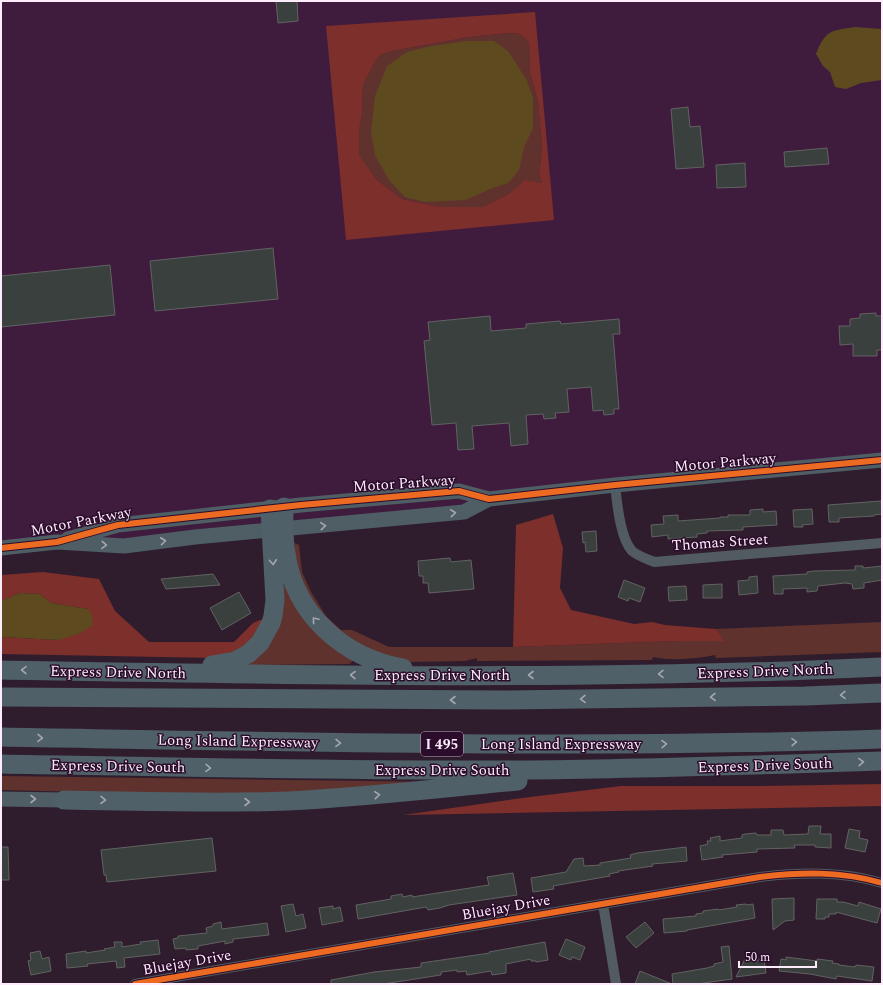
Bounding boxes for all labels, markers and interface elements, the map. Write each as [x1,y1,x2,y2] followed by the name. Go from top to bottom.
[673,447,778,478] street label: Motor Parkway
[352,468,457,499] street label: Motor Parkway
[29,500,134,543] street label: Motor Parkway
[450,508,456,517] one-way arrow
[320,521,326,530] one-way arrow
[671,528,769,557] street label: Thomas Street
[160,537,166,546] one-way arrow
[101,540,107,549] one-way arrow
[268,559,277,565] one-way arrow
[313,617,320,625] one-way arrow
[697,658,834,685] street label: Express Drive North
[50,660,186,685] street label: Express Drive North
[374,664,510,687] street label: Express Drive North
[21,666,27,674] one-way arrow
[658,670,664,678] one-way arrow
[350,671,356,679] one-way arrow
[528,671,534,679] one-way arrow
[840,690,846,699] one-way arrow
[710,693,716,701] one-way arrow
[580,695,586,703] one-way arrow
[450,696,456,704] one-way arrow
[157,729,319,754] street label: Long Island Expressway
[421,732,463,756] road number: I 495
[481,733,642,756] street label: Long Island Expressway
[37,734,43,742] one-way arrow
[791,738,797,746] one-way arrow
[335,739,341,747] one-way arrow
[661,740,667,748] one-way arrow
[697,752,833,779] street label: Express Drive South
[50,754,186,779] street label: Express Drive South
[858,758,864,766] one-way arrow
[375,759,510,782] street label: Express Drive South
[205,764,211,772] one-way arrow
[374,790,380,799] one-way arrow
[30,795,36,803] one-way arrow
[100,796,106,805] one-way arrow
[244,797,250,806] one-way arrow
[460,888,552,927] street label: Bluejay Drive
[141,943,233,982] street label: Bluejay Drive
[739,943,816,969] scale bar
[745,948,770,967] text: 50 m

